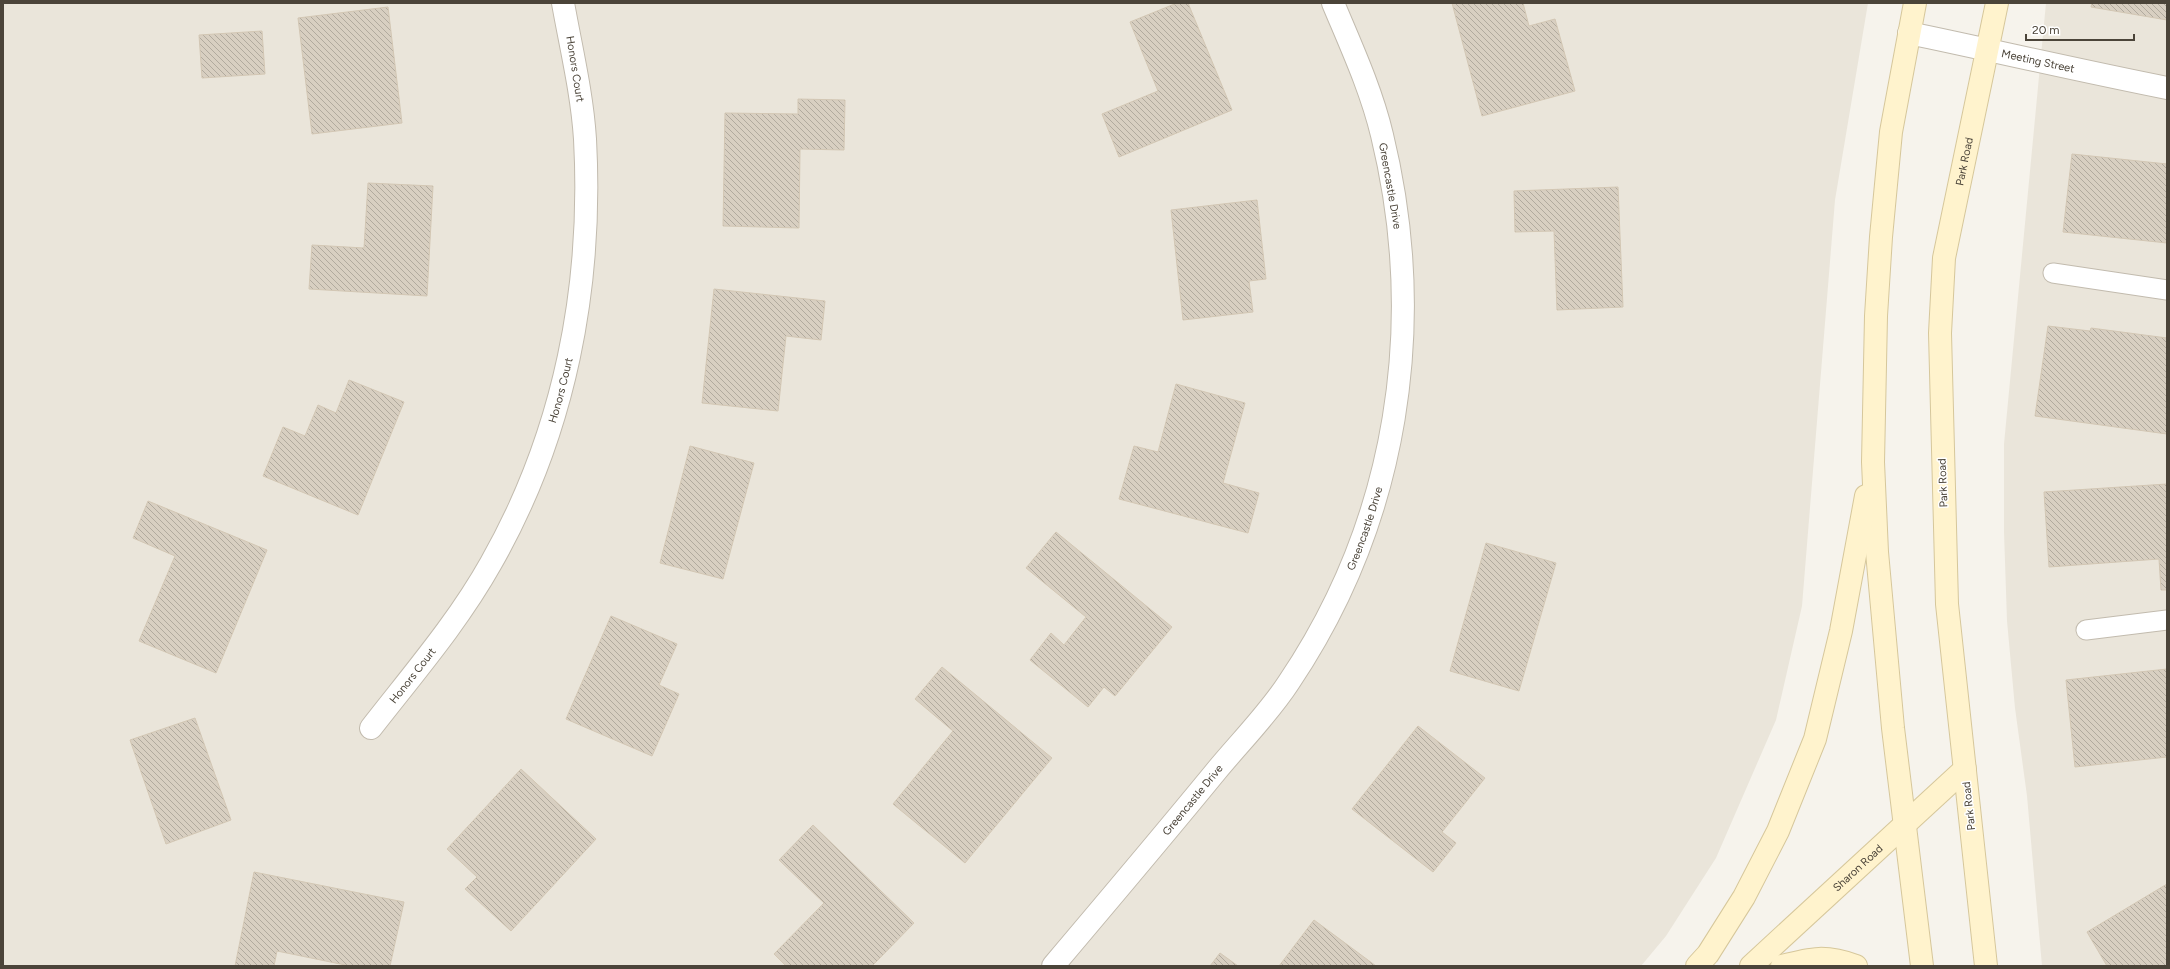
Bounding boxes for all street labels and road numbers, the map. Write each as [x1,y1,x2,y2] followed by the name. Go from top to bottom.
[563,35,587,103] street label: Honors Court
[2000,47,2076,75] street label: Meeting Street
[1953,136,1975,187] street label: Park Road
[1376,142,1404,230] street label: Greencastle Drive
[545,356,575,425] street label: Honors Court
[1936,458,1950,508] street label: Park Road
[1344,485,1385,572] street label: Greencastle Drive
[387,645,438,706] street label: Honors Court
[1159,762,1225,838] street label: Greencastle Drive
[1960,781,1978,831] street label: Park Road
[1830,842,1885,894] street label: Sharon Road

